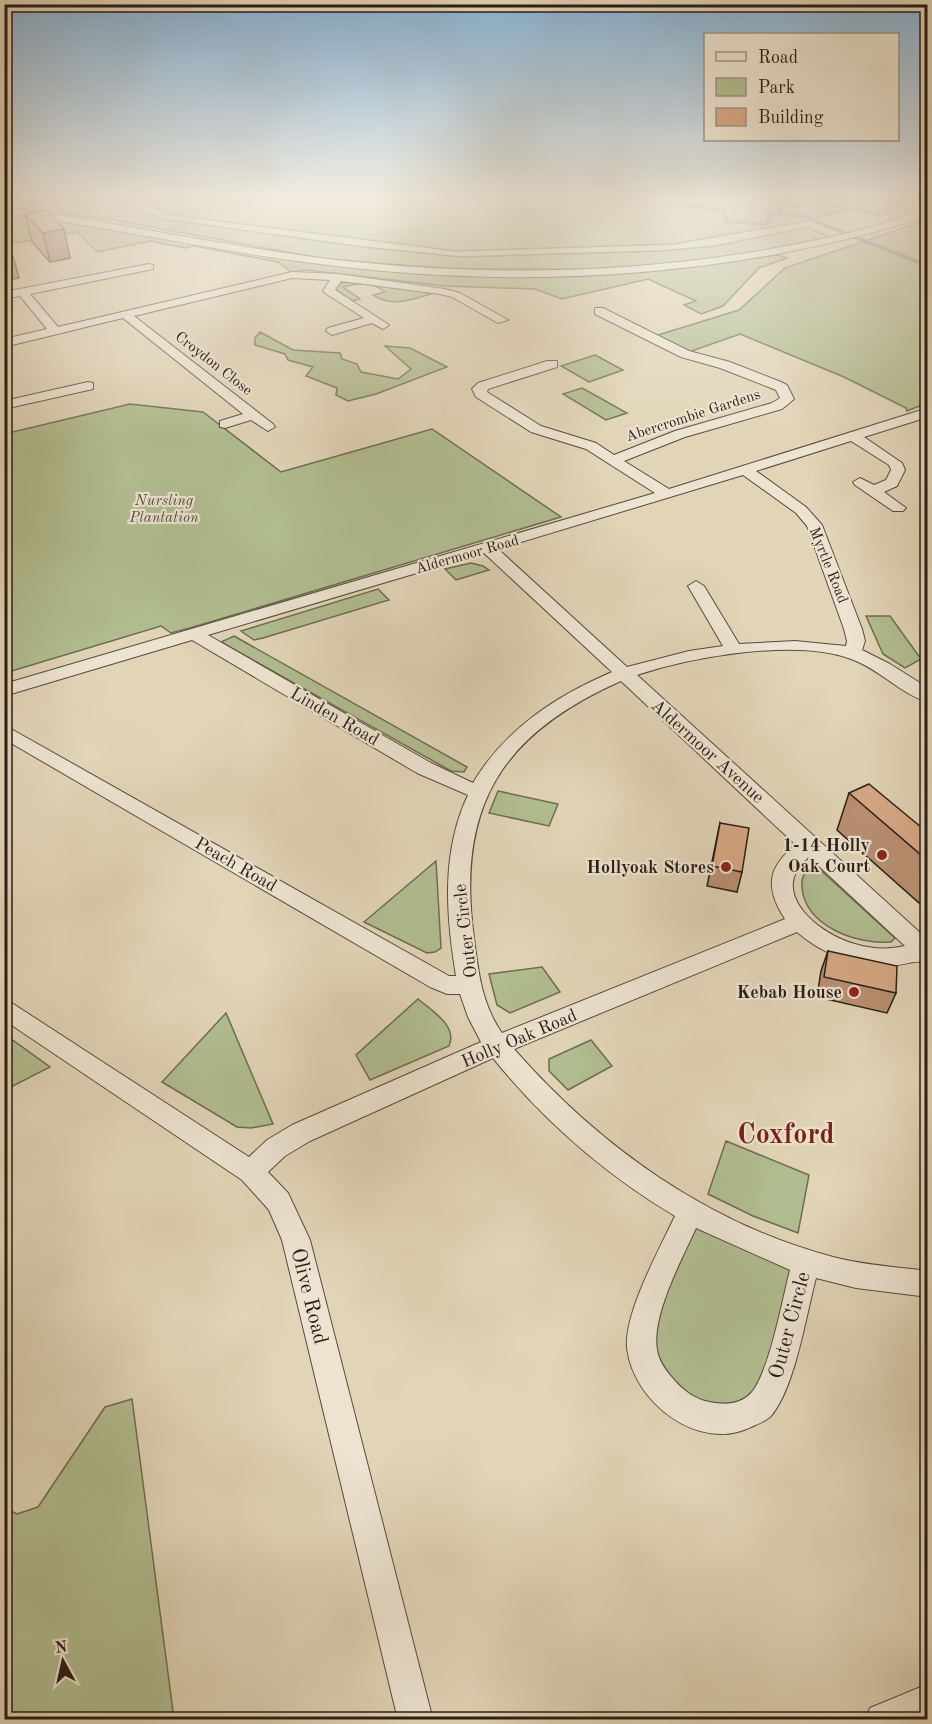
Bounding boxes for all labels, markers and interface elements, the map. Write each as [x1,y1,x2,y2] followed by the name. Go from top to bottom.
[704,33,899,141] legend
[758,49,798,67] text: Road
[758,79,795,97] text: Park
[758,109,824,127] text: Building
[172,330,255,399] street label: Croydon Close
[624,388,763,445] street label: Abercrombie Gardens
[129,494,199,526] park label: Nursling Plantation
[806,525,850,606] street label: Myrtle Road
[414,533,521,577] street label: Aldermoor Road
[287,684,382,749] street label: Linden Road
[647,696,767,807] street label: Aldermoor Avenue
[191,834,280,895] street label: Peach Road
[783,837,870,876] place label: 1-14 Holly Oak Court
[875,848,889,862] marker: 1-14 Holly Oak Court
[586,859,714,877] place label: Hollyoak Stores
[719,860,733,874] marker: Hollyoak Stores
[451,883,481,979] street label: Outer Circle
[736,984,842,1002] place label: Kebab House
[847,985,861,999] marker: Kebab House
[459,1007,580,1071] street label: Holly Oak Road
[737,1122,835,1150] district label: Coxford
[286,1246,331,1347] street label: Olive Road
[766,1269,815,1381] street label: Outer Circle
[33,1631,93,1691] north arrow
[54,1639,69,1657] text: N

